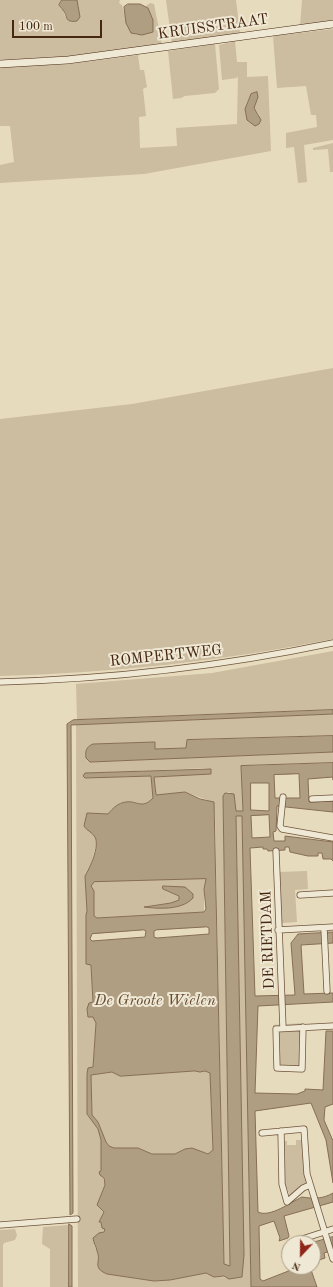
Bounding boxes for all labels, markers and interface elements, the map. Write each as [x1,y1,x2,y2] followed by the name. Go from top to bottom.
[157,10,269,44] street label: KRUISSTRAAT
[14,12,104,38] scale bar
[19,21,53,33] text: 100 m
[109,641,223,671] street label: ROMPERTWEG
[257,890,279,990] street label: DE RIETDAM
[94,991,216,1011] water label: De Groote Wielen
[281,1235,321,1275] north arrow
[291,1259,303,1272] text: N

